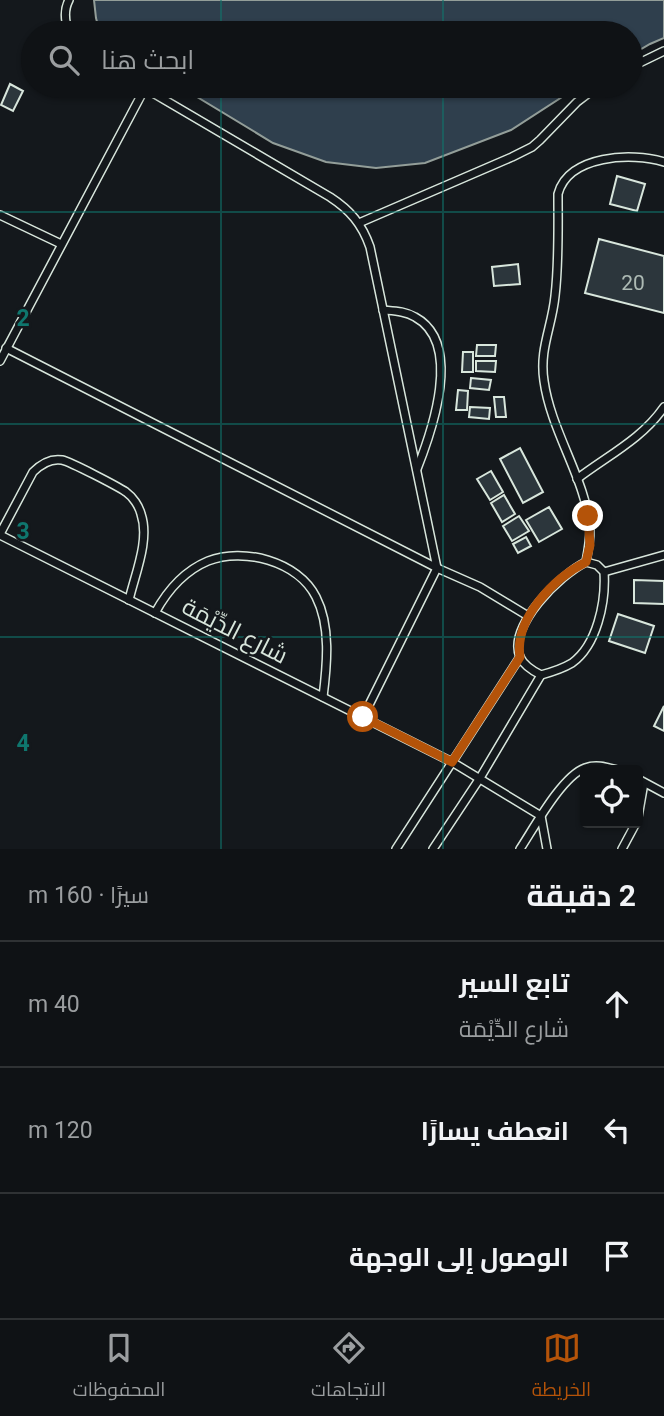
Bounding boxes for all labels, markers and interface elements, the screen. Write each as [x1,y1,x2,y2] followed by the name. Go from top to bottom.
[21,21,643,98] search box
[45,41,83,79] icon: search
[101,45,194,75] text: ابحث هنا
[621,271,645,295] house number: 20
[16,305,30,332] text: 2
[572,500,603,531] route end
[16,518,30,545] text: 3
[177,592,293,671] street label: شارع الدِّيْمَة
[347,701,378,732] route start
[16,730,30,757] text: 4
[580,765,643,828] map controls
[580,765,643,828] button: locate
[527,878,636,913] text: 2 دقيقة
[28,882,149,909] text: سيرًا · 160 m
[459,968,569,998] text: تابع السير
[598,985,636,1023] icon: ahead
[28,991,80,1018] text: 40 m
[459,1016,569,1043] text: شارع الدِّيْمَة
[598,1111,636,1149] icon: left
[421,1116,569,1146] text: انعطف يسارًا
[28,1117,93,1144] text: 120 m
[598,1237,636,1275] icon: arrive
[349,1242,569,1272] text: الوصول إلى الوجهة
[73,1329,165,1407] tab: المحفوظات
[311,1329,386,1407] tab: الاتجاهات
[532,1329,591,1407] tab: الخريطة

